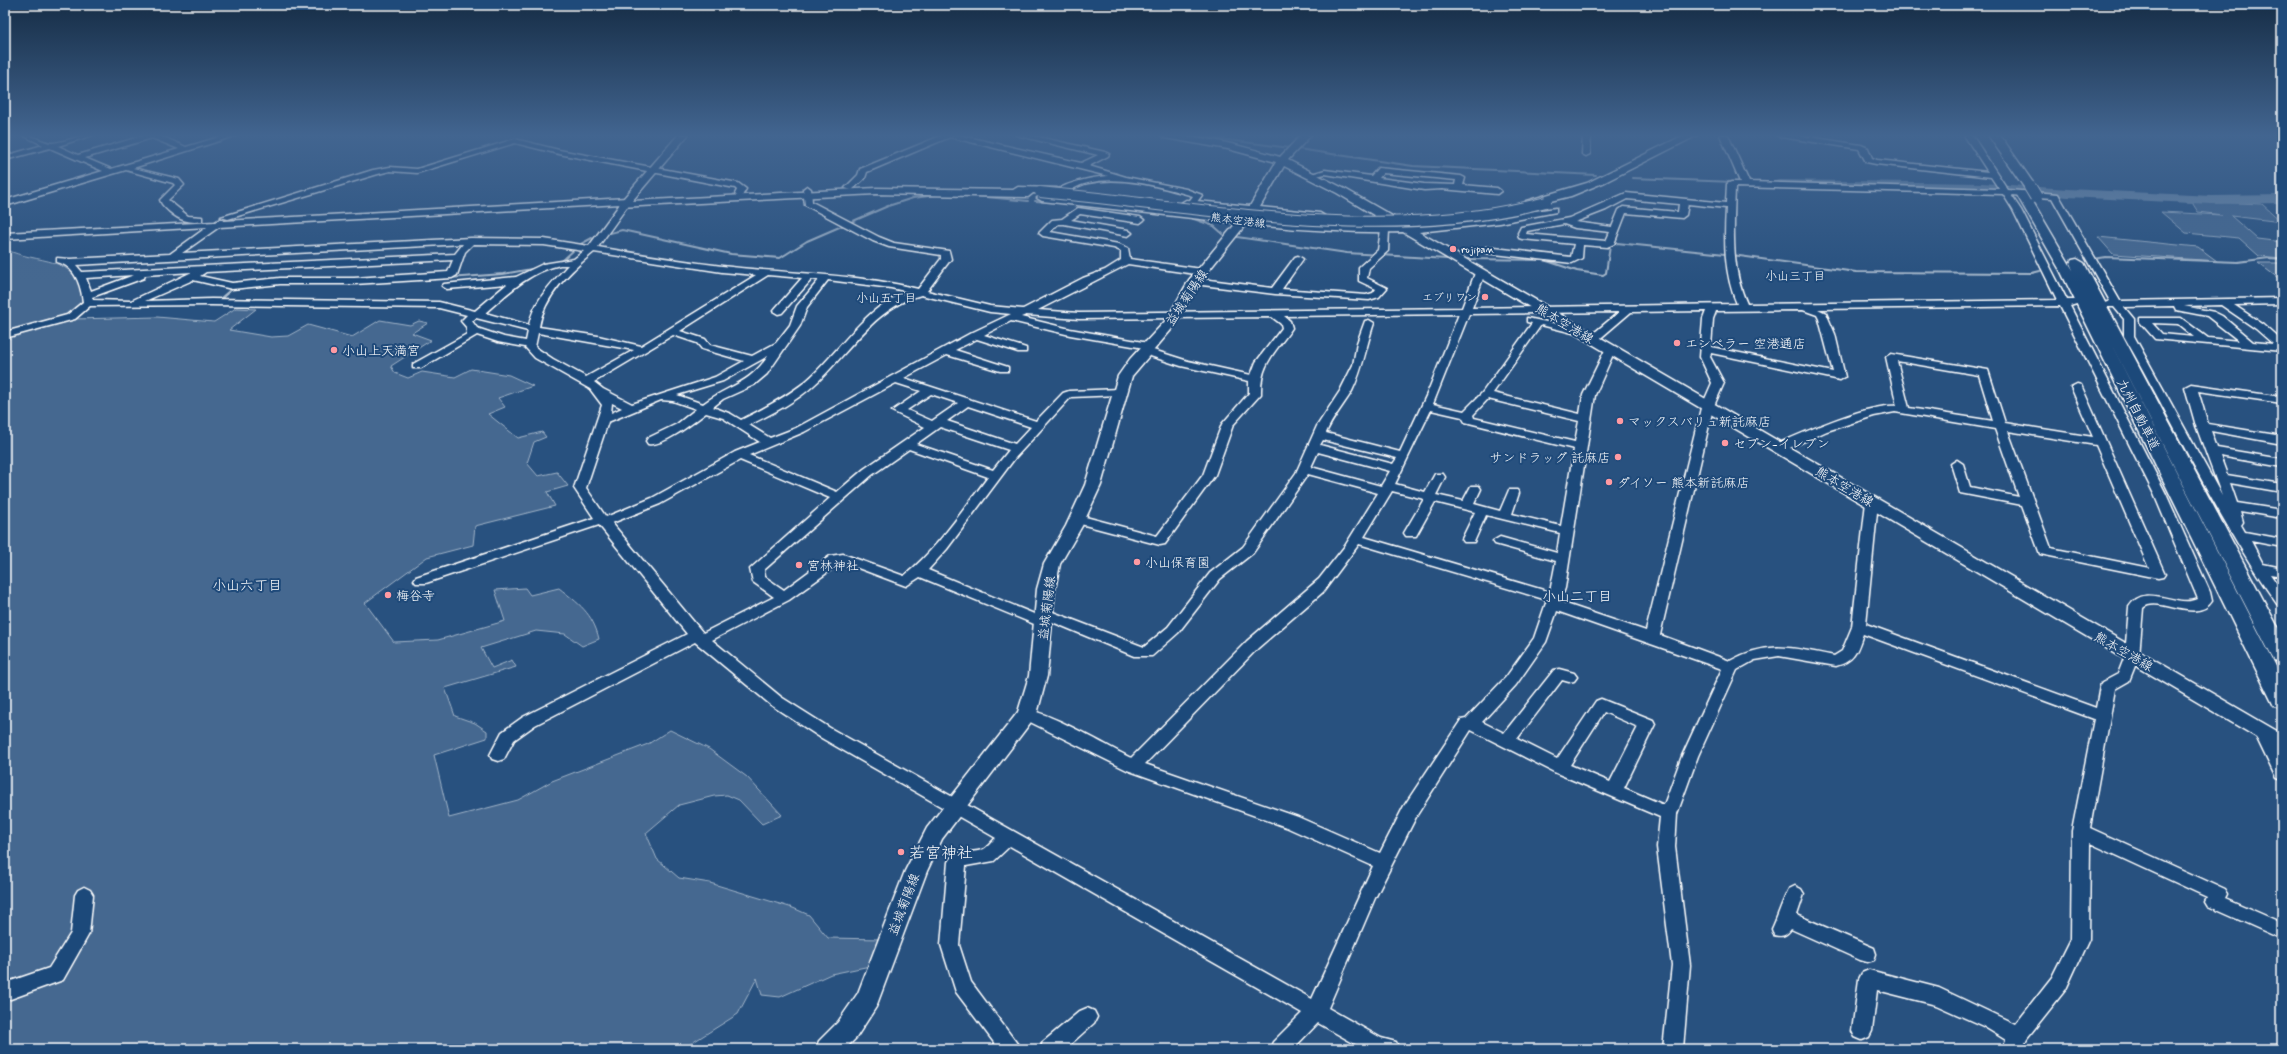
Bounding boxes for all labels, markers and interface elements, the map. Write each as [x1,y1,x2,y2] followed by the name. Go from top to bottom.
[1210,211,1266,231] street label: 熊本空港線
[1461,243,1495,257] place label: rojipan
[1448,244,1458,254] marker: rojipan
[1162,265,1213,330] street label: 益城菊陽線
[1765,269,1825,285] district label: 小山三丁目
[856,291,916,307] district label: 小山五丁目
[1422,291,1477,305] place label: エブリワン
[1480,292,1490,302] marker: エブリワン
[1532,300,1597,349] street label: 熊本空港線
[1685,336,1806,353] place label: エンペラー 空港通店
[1672,338,1682,348] marker: エンペラー 空港通店
[342,343,420,360] place label: 小山上天満宮
[329,345,339,355] marker: 小山上天満宮
[2112,376,2163,453] street label: 九州自動車道
[1628,414,1771,431] place label: マックスバリュ新託麻店
[1615,416,1625,426] marker: マックスバリュ新託麻店
[1733,436,1830,453] place label: セブン-イレブン
[1720,438,1730,448] marker: セブン-イレブン
[1489,450,1610,467] place label: サンドラッグ 託麻店
[1613,452,1623,462] marker: サンドラッグ 託麻店
[1812,463,1877,512] street label: 熊本空港線
[1617,475,1749,492] place label: ダイソー 熊本新託麻店
[1604,477,1614,487] marker: ダイソー 熊本新託麻店
[1145,555,1210,572] place label: 小山保育園
[1132,557,1142,567] marker: 小山保育園
[807,558,859,575] place label: 宮林神社
[794,560,804,570] marker: 宮林神社
[1035,574,1060,641] street label: 益城菊陽線
[212,577,282,595] district label: 小山六丁目
[396,588,435,605] place label: 梅谷寺
[1542,588,1612,606] district label: 小山二丁目
[383,590,393,600] marker: 梅谷寺
[2091,629,2157,676] street label: 熊本空港線
[909,843,973,864] place label: 若宮神社
[896,847,906,857] marker: 若宮神社
[885,870,924,938] street label: 益城菊陽線

